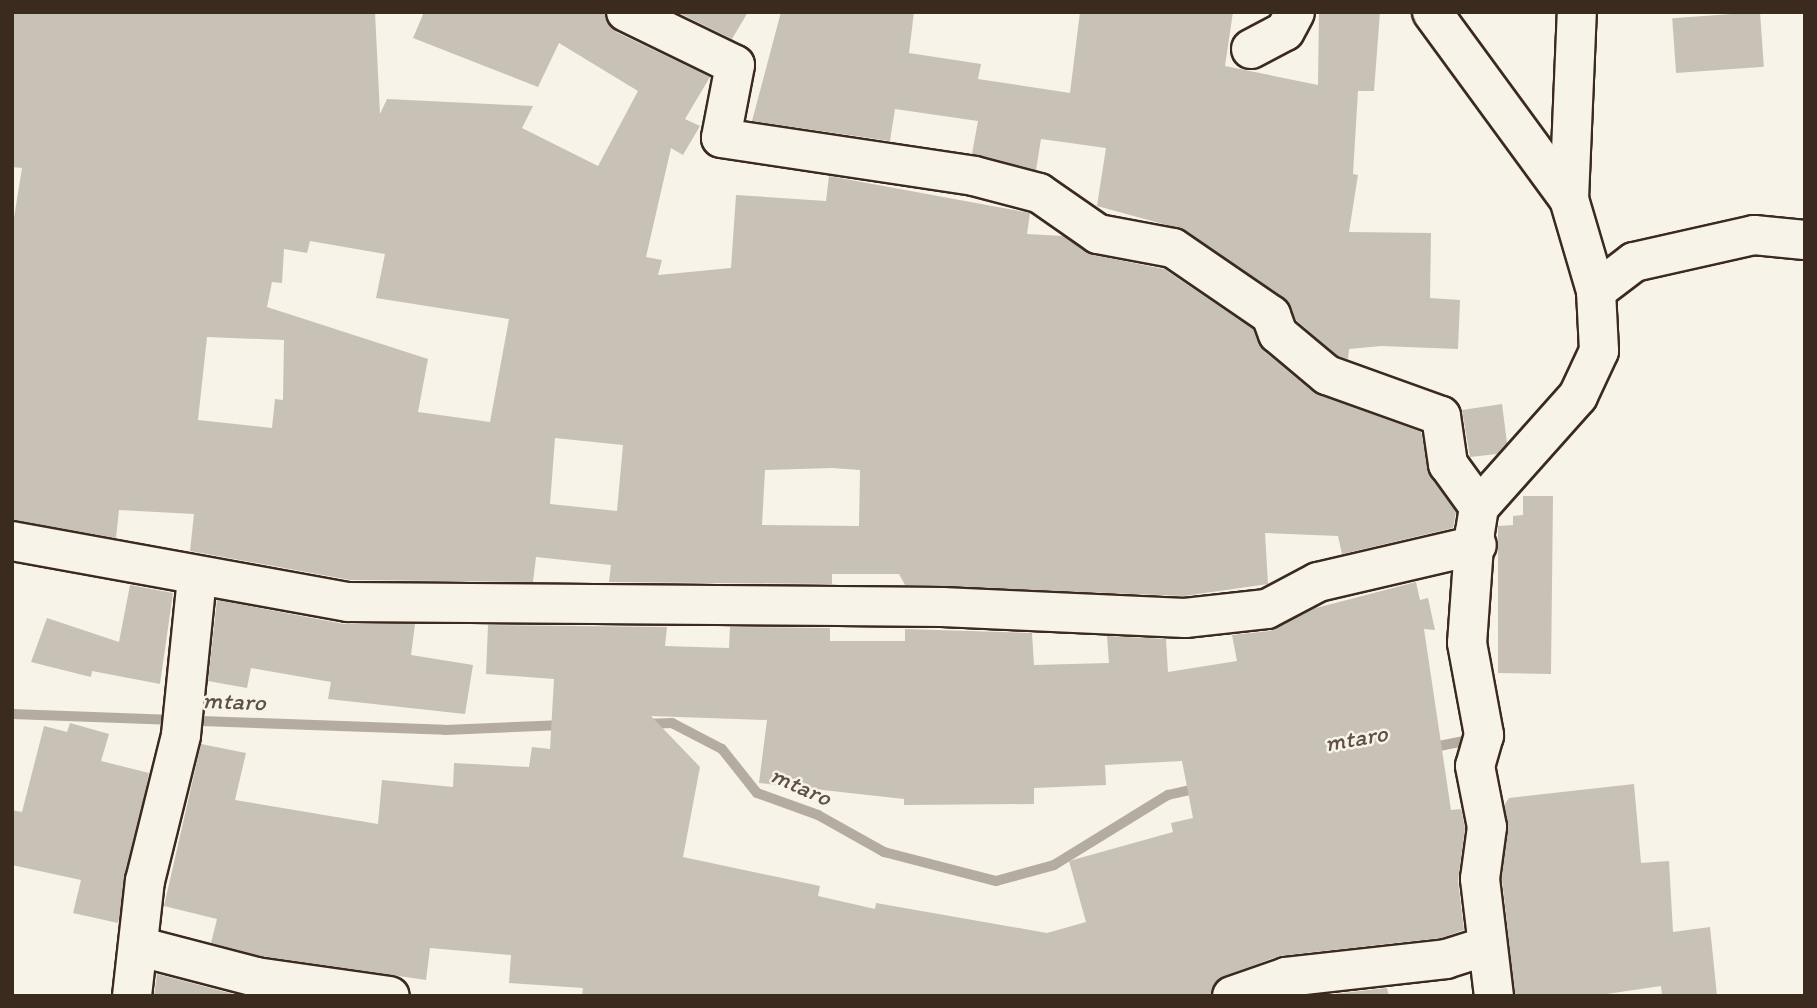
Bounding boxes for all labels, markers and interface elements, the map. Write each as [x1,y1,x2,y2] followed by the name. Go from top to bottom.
[202,686,266,716] water label: mtaro
[1322,718,1390,758] water label: mtaro
[766,760,836,812] water label: mtaro

